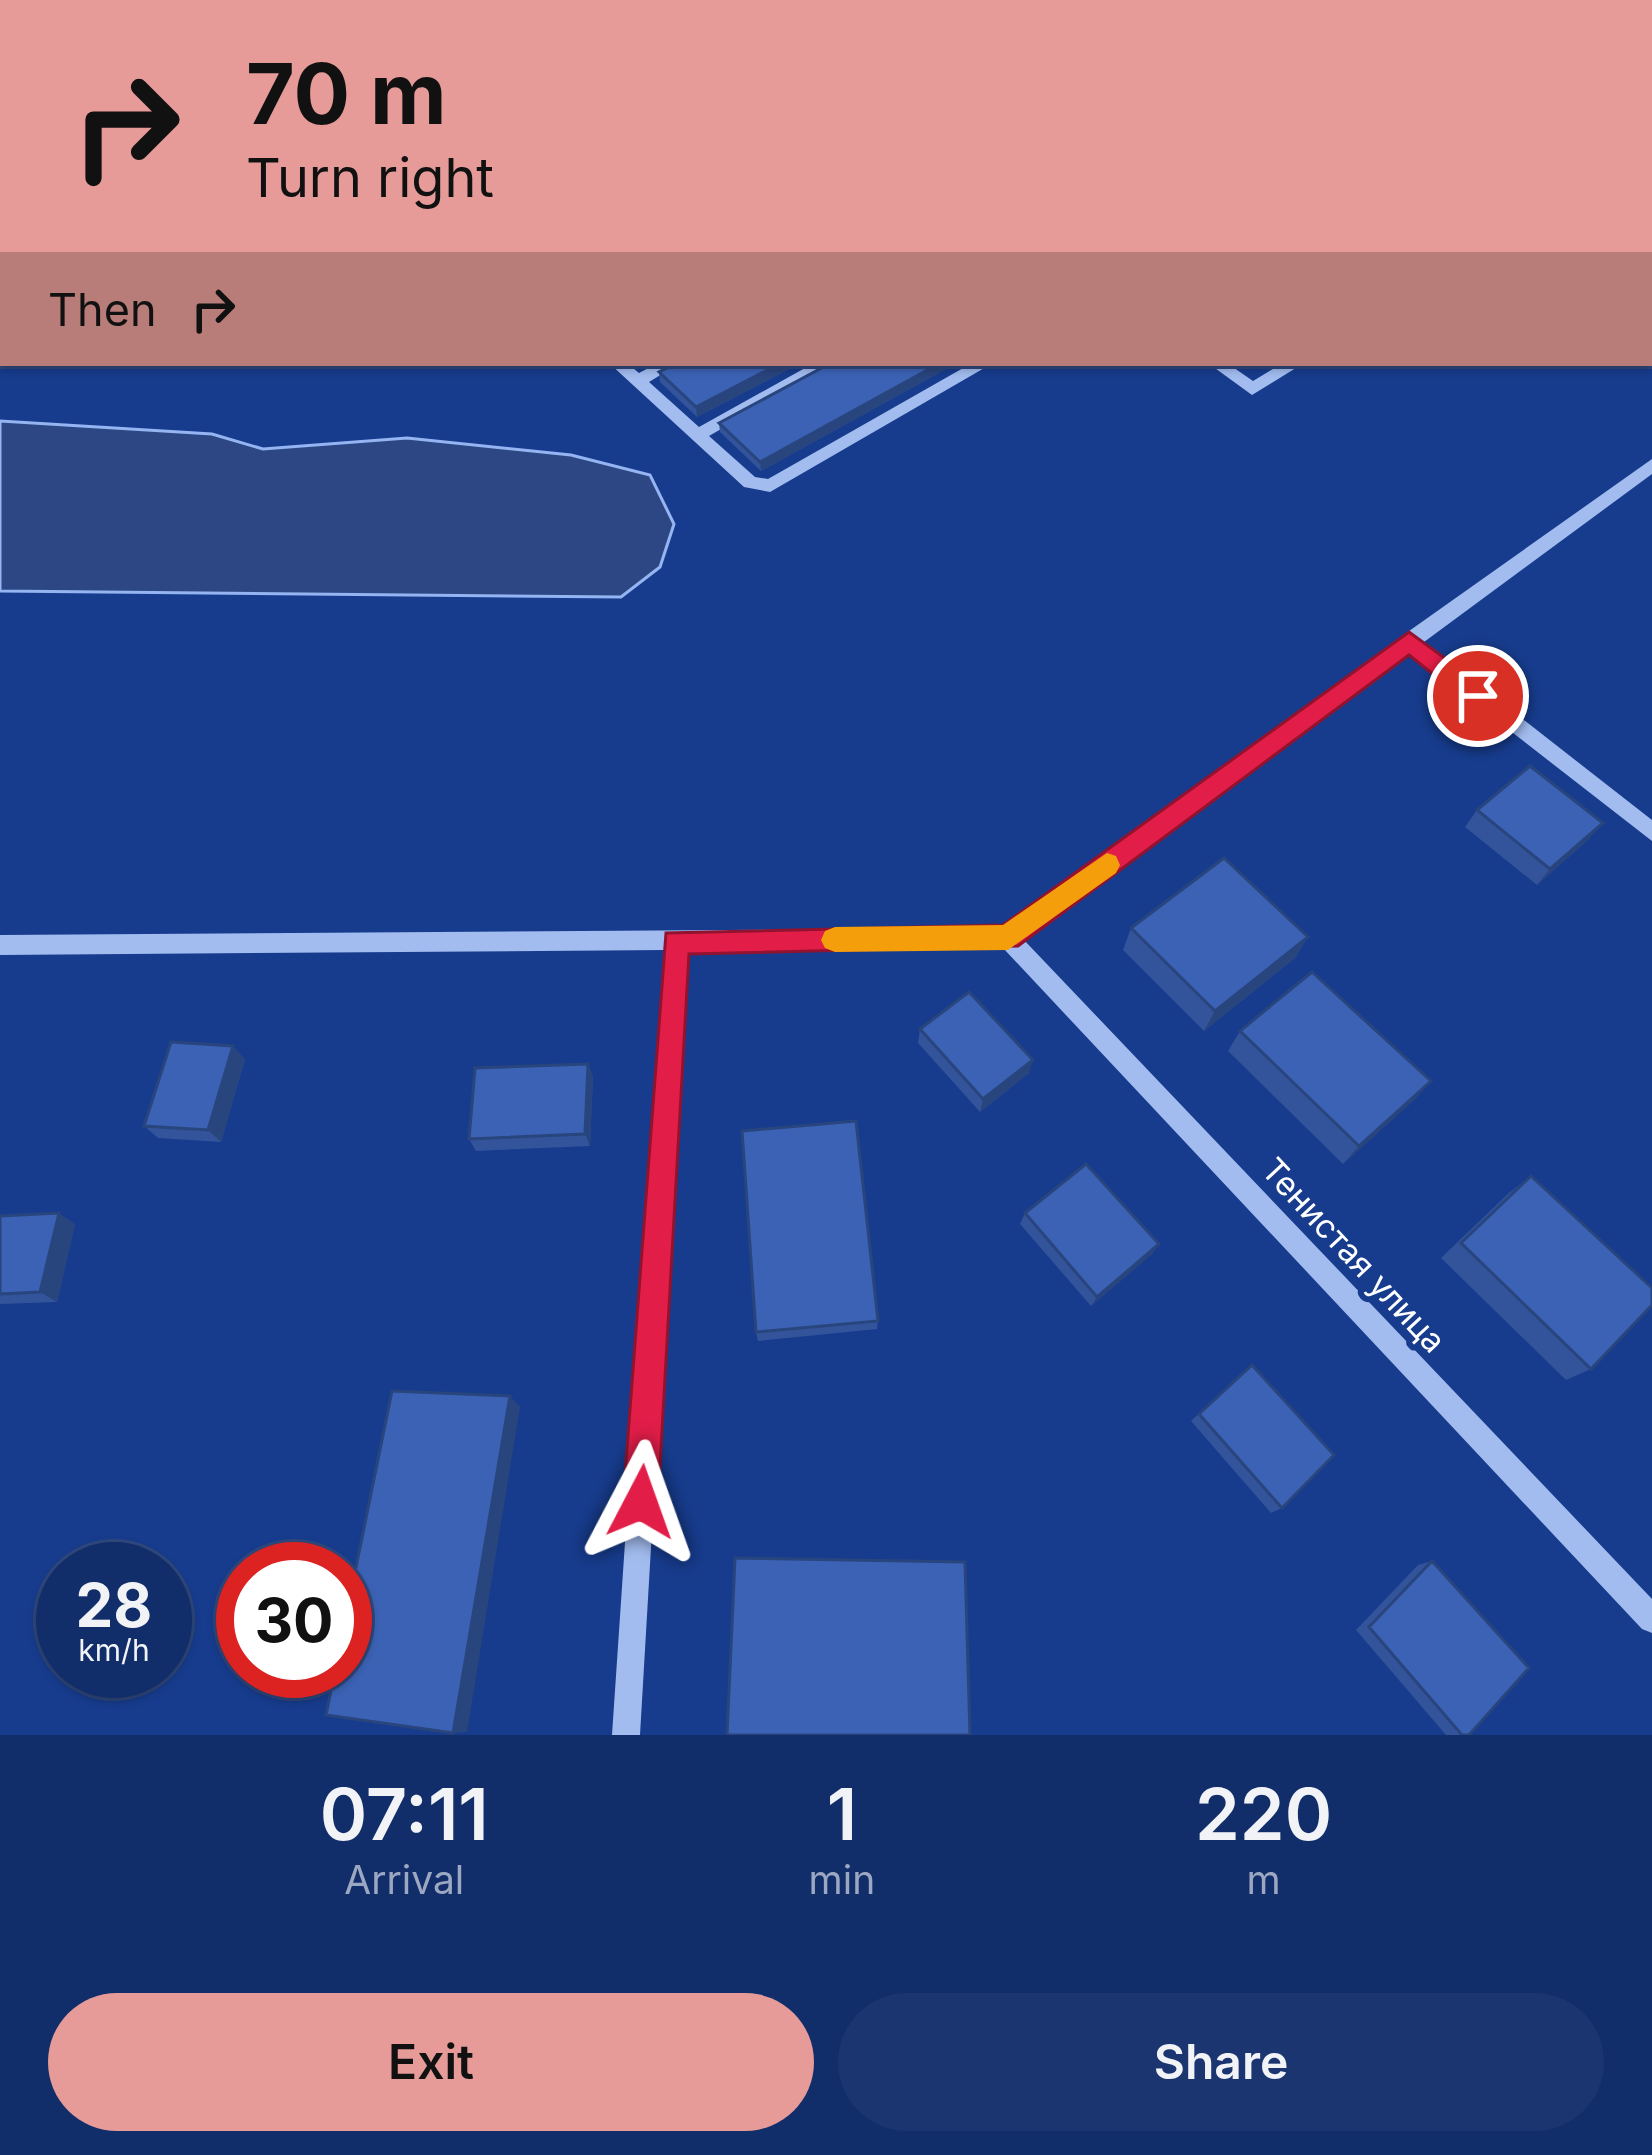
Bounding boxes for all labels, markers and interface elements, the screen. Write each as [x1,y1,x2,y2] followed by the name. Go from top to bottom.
[246,43,447,144] text: 70 m
[48,48,204,204] icon: right
[246,145,494,210] text: Turn right
[180,276,246,342] icon: right
[48,282,156,337] text: Then
[1427,645,1529,747] pin
[1445,663,1511,729] icon: arrive
[1254,1150,1454,1360] street label: Тенистая улица
[578,1439,704,1565] position arrow
[216,1542,372,1698] speed limit sign: 30
[76,1569,152,1641] text: 28
[78,1632,150,1668] text: km/h
[320,1770,489,1857] text: 07:11
[827,1770,857,1857] text: 1
[1195,1770,1332,1857] text: 220
[344,1856,464,1903] text: Arrival
[809,1856,875,1903] text: min
[1247,1856,1281,1903] text: m
[48,1993,814,2131] button: Exit
[838,1993,1604,2131] button: Share

